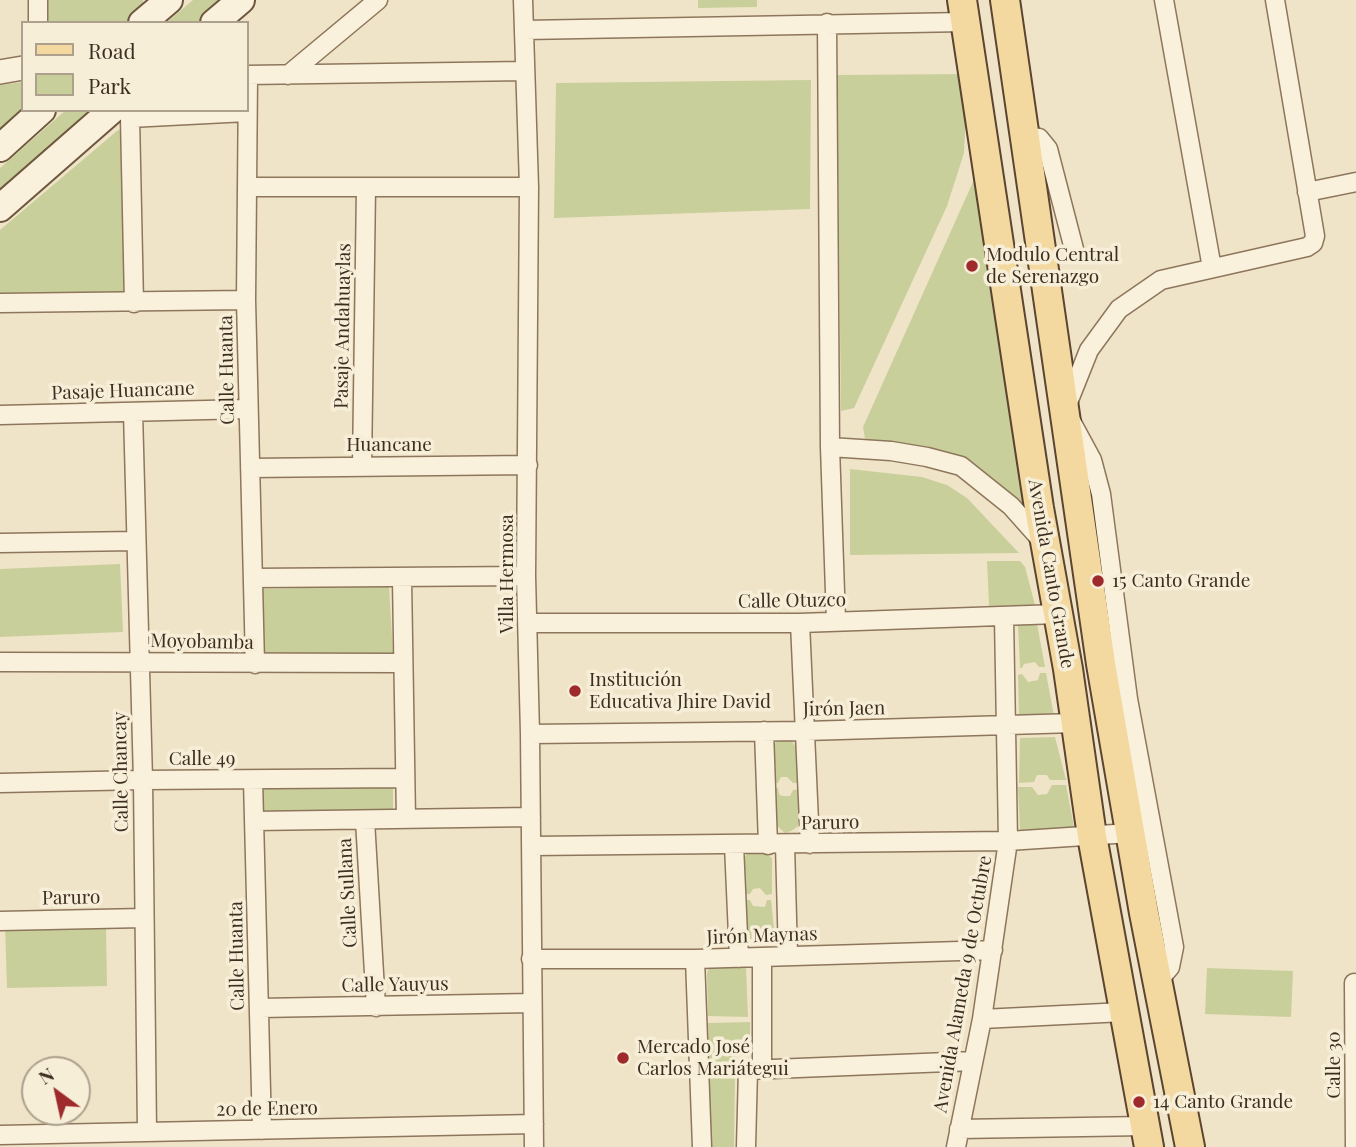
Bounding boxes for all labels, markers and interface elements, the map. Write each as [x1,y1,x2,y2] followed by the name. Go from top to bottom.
[21,21,248,112] legend
[88,36,136,64] text: Road
[88,71,131,99] text: Park
[330,243,356,409] street label: Pasaje Andahuaylas
[986,244,1119,288] place label: Modulo Central de Serenazgo
[964,258,980,274] marker: Modulo Central de Serenazgo
[215,315,239,425] street label: Calle Huanta
[51,377,195,405] street label: Pasaje Huancane
[346,434,432,456] street label: Huancane
[1023,478,1079,670] street label: Avenida Canto Grande
[496,514,518,634] street label: Villa Hermosa
[1112,570,1250,592] place label: 15 Canto Grande
[1090,573,1106,589] marker: 15 Canto Grande
[738,589,846,613] street label: Calle Otuzco
[150,630,254,654] street label: Moyobamba
[589,669,771,713] place label: Institución Educativa Jhire David
[567,683,583,699] marker: Institución Educativa Jhire David
[803,697,885,721] street label: Jirón Jaen
[109,711,133,833] street label: Calle Chancay
[169,748,235,770] street label: Calle 49
[801,811,859,835] street label: Paruro
[334,837,362,949] street label: Calle Sullana
[929,854,997,1114] street label: Avenida Alameda 9 de Octubre
[42,886,100,910] street label: Paruro
[225,901,249,1011] street label: Calle Huanta
[706,923,818,949] street label: Jirón Maynas
[341,973,449,997] street label: Calle Yauyus
[1323,1031,1345,1099] street label: Calle 30
[637,1036,789,1080] place label: Mercado José Carlos Mariátegui
[615,1050,631,1066] marker: Mercado José Carlos Mariátegui
[21,1056,91,1126] north arrow
[33,1060,58,1090] text: N
[1153,1091,1293,1113] place label: 14 Canto Grande
[1131,1094,1147,1110] marker: 14 Canto Grande
[216,1097,318,1121] street label: 20 de Enero

